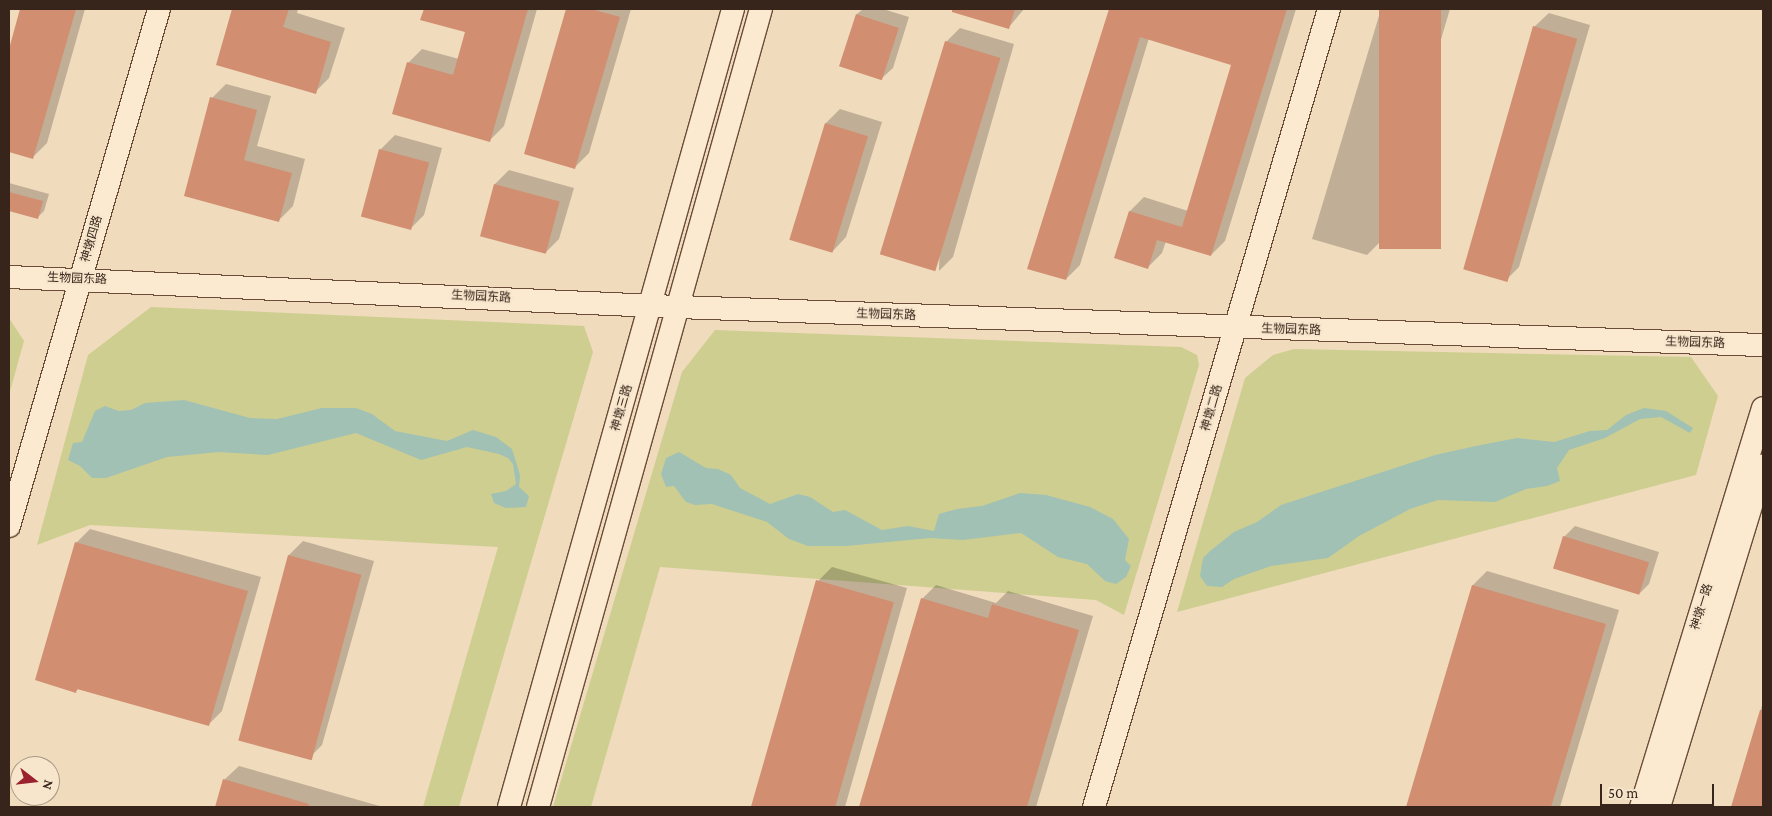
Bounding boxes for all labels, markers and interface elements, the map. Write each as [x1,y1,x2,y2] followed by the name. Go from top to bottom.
[78,214,106,264] street label: 神墩四路
[47,271,107,287] street label: 生物园东路
[451,288,511,306] street label: 生物园东路
[856,307,916,323] street label: 生物园东路
[1261,322,1321,338] street label: 生物园东路
[1665,335,1725,351] street label: 生物园东路
[608,383,636,433] street label: 神墩三路
[1198,383,1226,433] street label: 神墩二路
[1688,582,1716,632] street label: 神墩一路
[10,756,60,806] north arrow
[1602,774,1716,806] scale bar
[39,778,57,792] text: N
[1608,785,1638,801] text: 50 m

